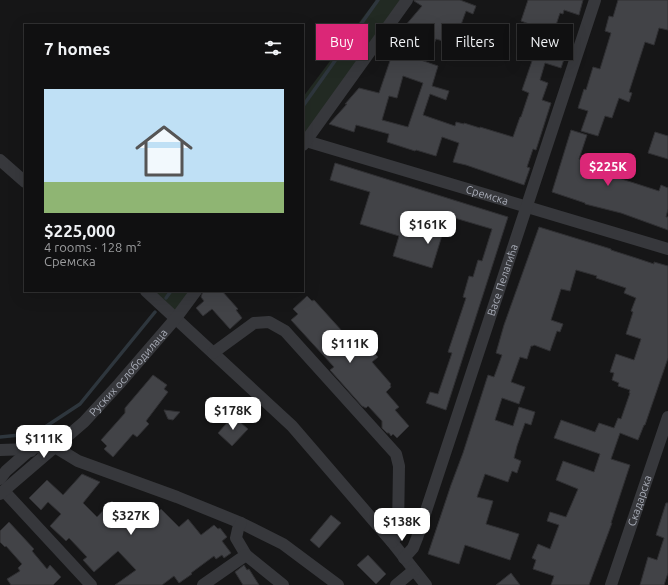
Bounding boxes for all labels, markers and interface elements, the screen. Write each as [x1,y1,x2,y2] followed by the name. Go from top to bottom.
[316,24,368,60] chip: Buy
[376,24,434,60] chip: Rent
[442,24,509,60] chip: Filters
[517,24,573,60] chip: New
[262,37,284,59] icon: filters
[44,39,110,58] text: 7 homes
[128,115,200,187] icon: home
[580,153,636,187] pin: $225K
[589,159,627,173] text: $225K
[464,183,510,207] street label: Сремска
[400,211,456,245] pin: $161K
[409,217,447,231] text: $161K
[44,221,115,240] text: $225,000
[44,240,141,254] text: 4 rooms · 128 m²
[485,242,520,317] street label: Васе Пелагића
[44,254,96,268] text: Сремска
[87,327,170,418] street label: Руских ослободилаца
[322,330,378,364] pin: $111K
[331,336,369,350] text: $111K
[205,397,261,431] pin: $178K
[214,403,252,417] text: $178K
[16,425,72,459] pin: $111K
[25,431,63,445] text: $111K
[625,474,654,528] street label: Скадарска
[103,502,159,536] pin: $327K
[112,508,150,522] text: $327K
[374,508,430,542] pin: $138K
[383,514,421,528] text: $138K

